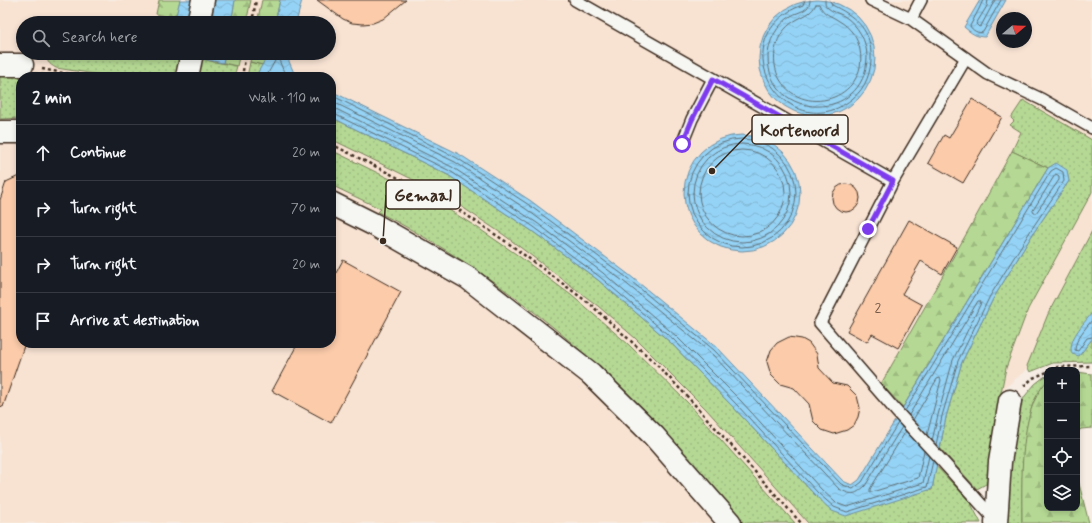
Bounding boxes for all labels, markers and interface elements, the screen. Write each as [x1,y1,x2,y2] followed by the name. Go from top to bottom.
[996,12,1032,48] north arrow
[16,16,336,60] search box
[30,27,52,49] icon: search
[62,28,138,48] text: Search here
[32,87,72,109] text: 2 min
[249,90,320,107] text: Walk · 110 m
[752,115,848,144] callout: Kortenoord
[760,120,840,142] text: Kortenoord
[673,135,691,153] route start
[32,142,54,164] icon: ahead
[70,143,126,163] text: Continue
[292,144,320,161] text: 20 m
[386,180,460,209] callout: Gemaal
[394,185,452,207] text: Gemaal
[32,198,54,220] icon: right
[70,199,137,219] text: Turn right
[291,200,320,217] text: 70 m
[859,220,877,238] route end
[32,254,54,276] icon: right
[70,255,137,275] text: Turn right
[292,256,320,273] text: 20 m
[875,299,882,317] house number: 2
[32,310,54,332] icon: arrive
[70,311,199,331] text: Arrive at destination
[1044,367,1080,511] map controls
[1044,367,1080,403] button: +
[1044,403,1080,439] button: −
[1044,439,1080,475] button: locate
[1044,475,1080,511] button: layers

